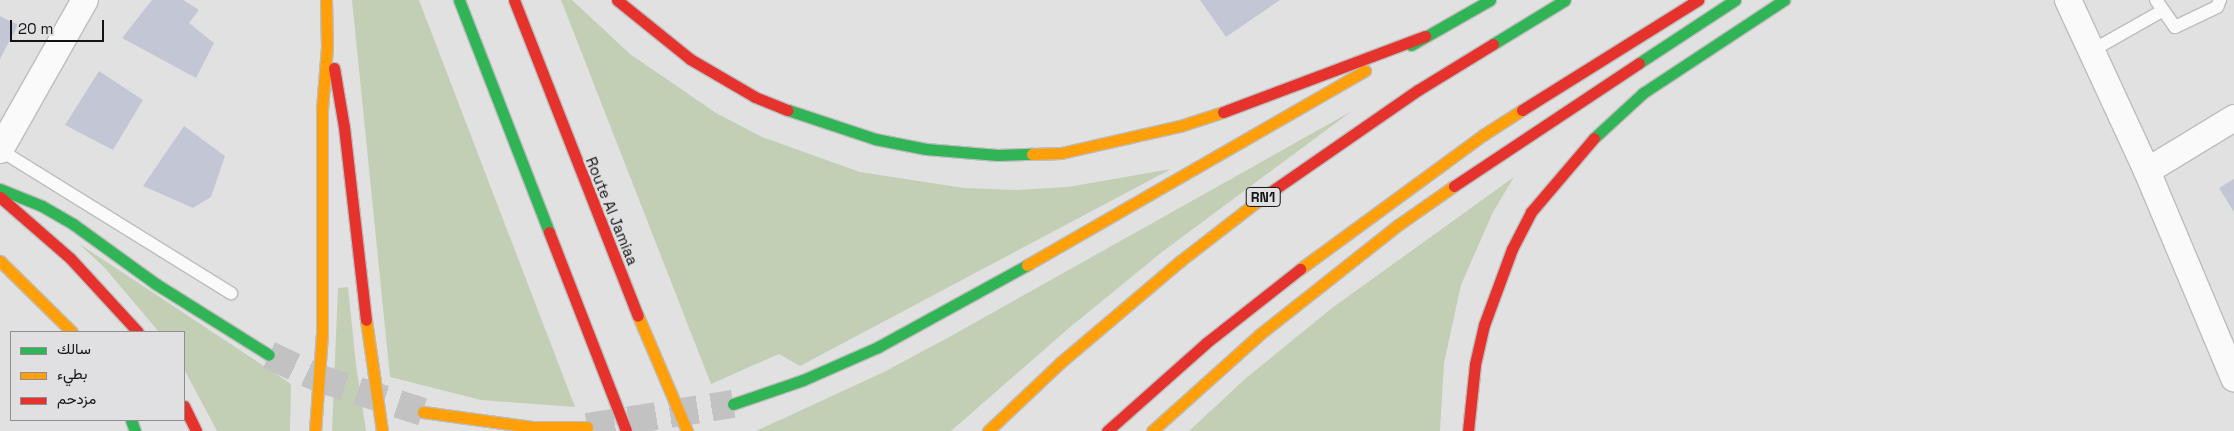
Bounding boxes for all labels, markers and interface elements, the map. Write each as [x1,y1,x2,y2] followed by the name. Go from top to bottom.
[12,10,106,42] scale bar
[18,19,53,38] text: 20 m
[582,154,642,268] street label: Route Al Jamiaa
[1246,186,1280,208] road number: RN1
[10,331,185,421] legend
[57,339,91,358] text: سالك
[57,364,87,383] text: بطيء
[57,389,96,408] text: مزدحم

